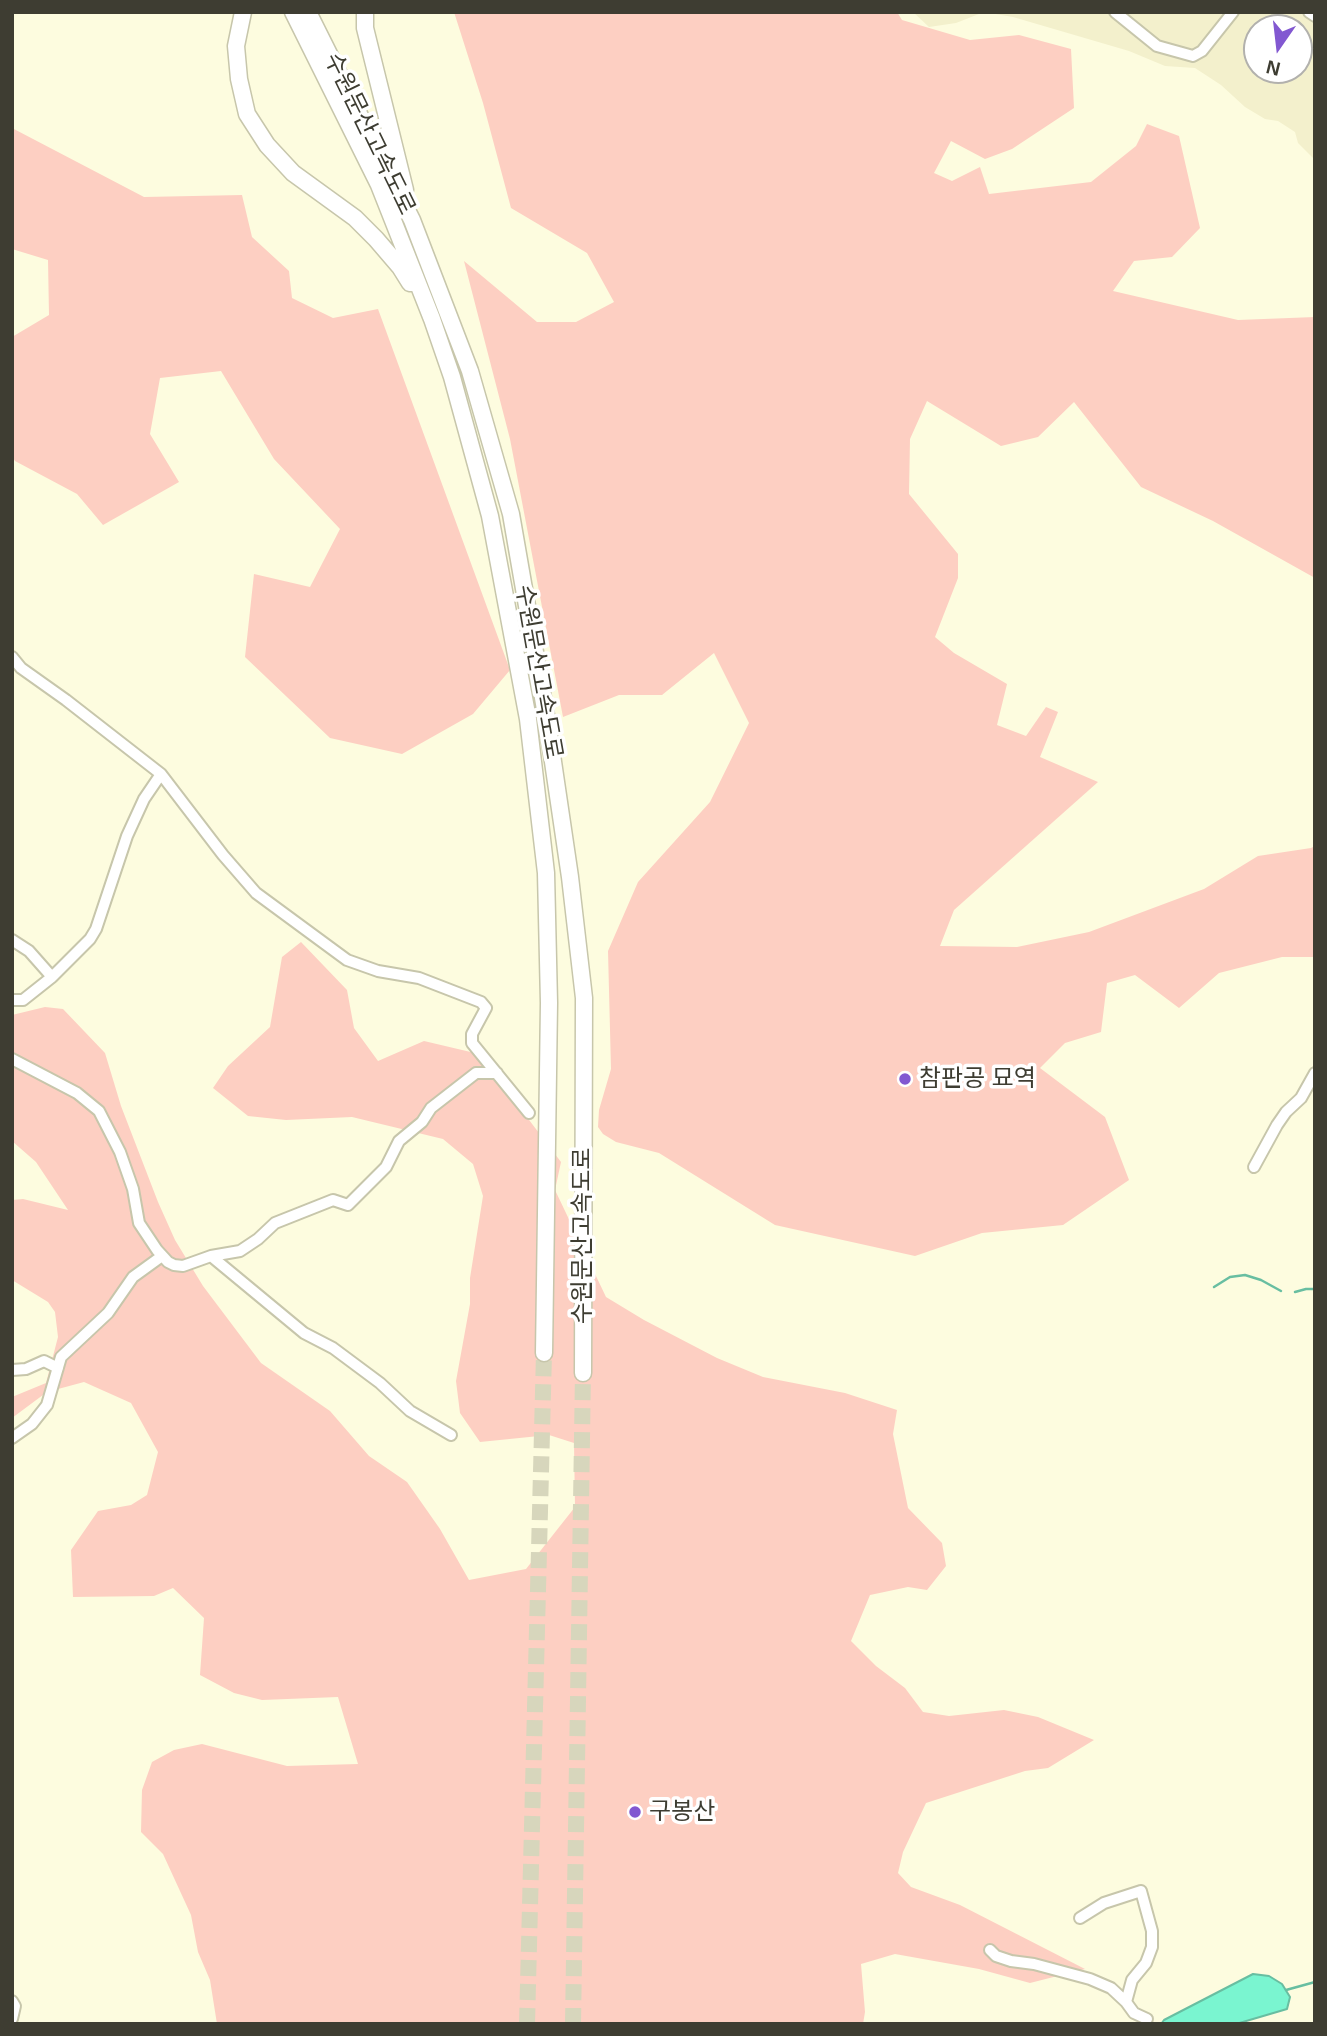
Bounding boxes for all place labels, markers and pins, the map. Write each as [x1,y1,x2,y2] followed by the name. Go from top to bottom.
[919,1065,1036,1093] place label: 참판공 묘역
[897,1071,913,1087] marker: 참판공 묘역
[649,1798,715,1826] place label: 구봉산
[627,1804,643,1820] marker: 구봉산

